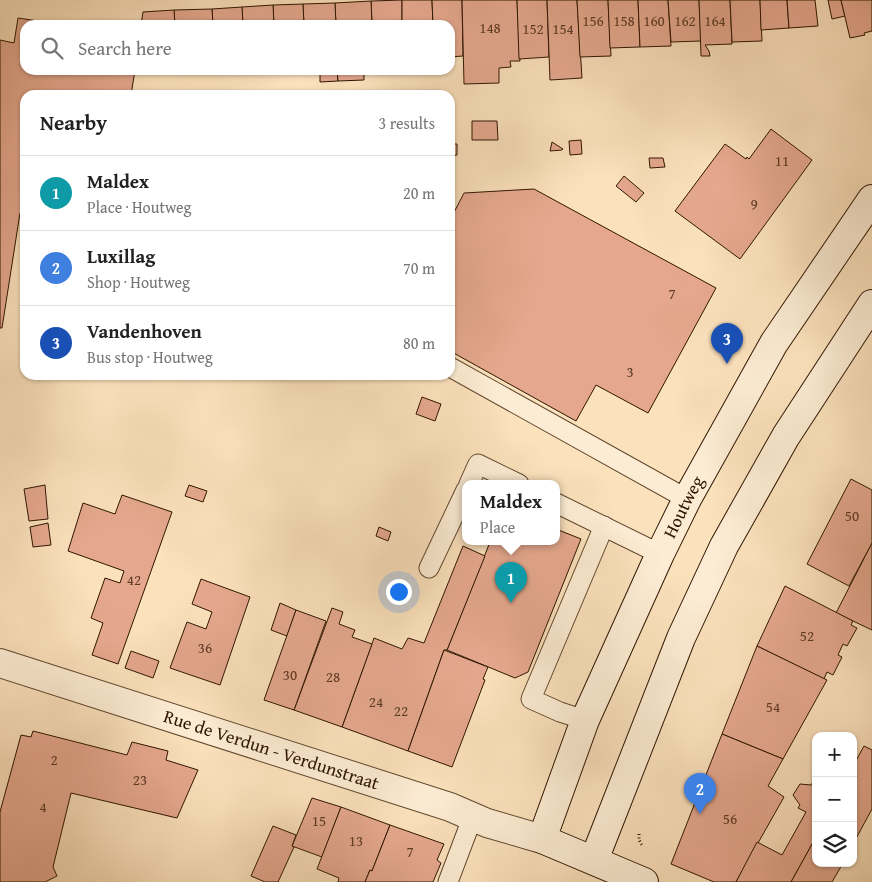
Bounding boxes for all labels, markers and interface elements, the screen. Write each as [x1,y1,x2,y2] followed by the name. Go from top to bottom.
[582,10,604,31] house number: 156
[613,10,635,31] house number: 158
[643,10,665,31] house number: 160
[674,10,696,31] house number: 162
[704,10,726,31] house number: 164
[479,17,501,38] house number: 148
[522,18,544,39] house number: 152
[552,18,574,39] house number: 154
[20,20,455,75] search box
[38,34,66,62] icon: search
[78,34,172,62] text: Search here
[40,107,107,138] text: Nearby
[378,111,435,135] text: 3 results
[775,150,789,171] house number: 11
[87,167,149,195] text: Maldex
[52,181,60,205] text: 1
[403,181,435,205] text: 20 m
[750,193,758,214] house number: 9
[87,195,192,219] text: Place · Houtweg
[87,242,155,270] text: Luxillag
[52,256,60,280] text: 2
[403,256,435,280] text: 70 m
[87,270,190,294] text: Shop · Houtweg
[668,283,676,304] house number: 7
[87,317,202,345] text: Vandenhoven
[711,323,743,364] pin: 3
[52,331,60,355] text: 3
[403,331,435,355] text: 80 m
[87,345,213,369] text: Bus stop · Houtweg
[626,361,634,382] house number: 3
[656,470,710,543] street label: Houtweg
[462,480,560,545] popup
[480,487,542,515] text: Maldex
[845,505,859,526] house number: 50
[480,515,515,539] text: Place
[495,562,527,603] pin: 1
[127,569,141,590] house number: 42
[386,579,412,605] your location
[800,625,814,646] house number: 52
[198,637,212,658] house number: 36
[283,664,297,685] house number: 30
[326,666,340,687] house number: 28
[369,691,383,712] house number: 24
[766,696,780,717] house number: 54
[394,700,408,721] house number: 22
[160,702,383,797] street label: Rue de Verdun - Verdunstraat
[812,732,857,867] map controls
[812,732,857,777] button: +
[50,749,58,770] house number: 2
[133,769,147,790] house number: 23
[684,773,716,814] pin: 2
[812,777,857,822] button: −
[39,796,47,817] house number: 4
[723,808,737,829] house number: 56
[312,810,326,831] house number: 15
[812,822,857,867] button: layers
[349,830,363,851] house number: 13
[406,841,414,862] house number: 7

